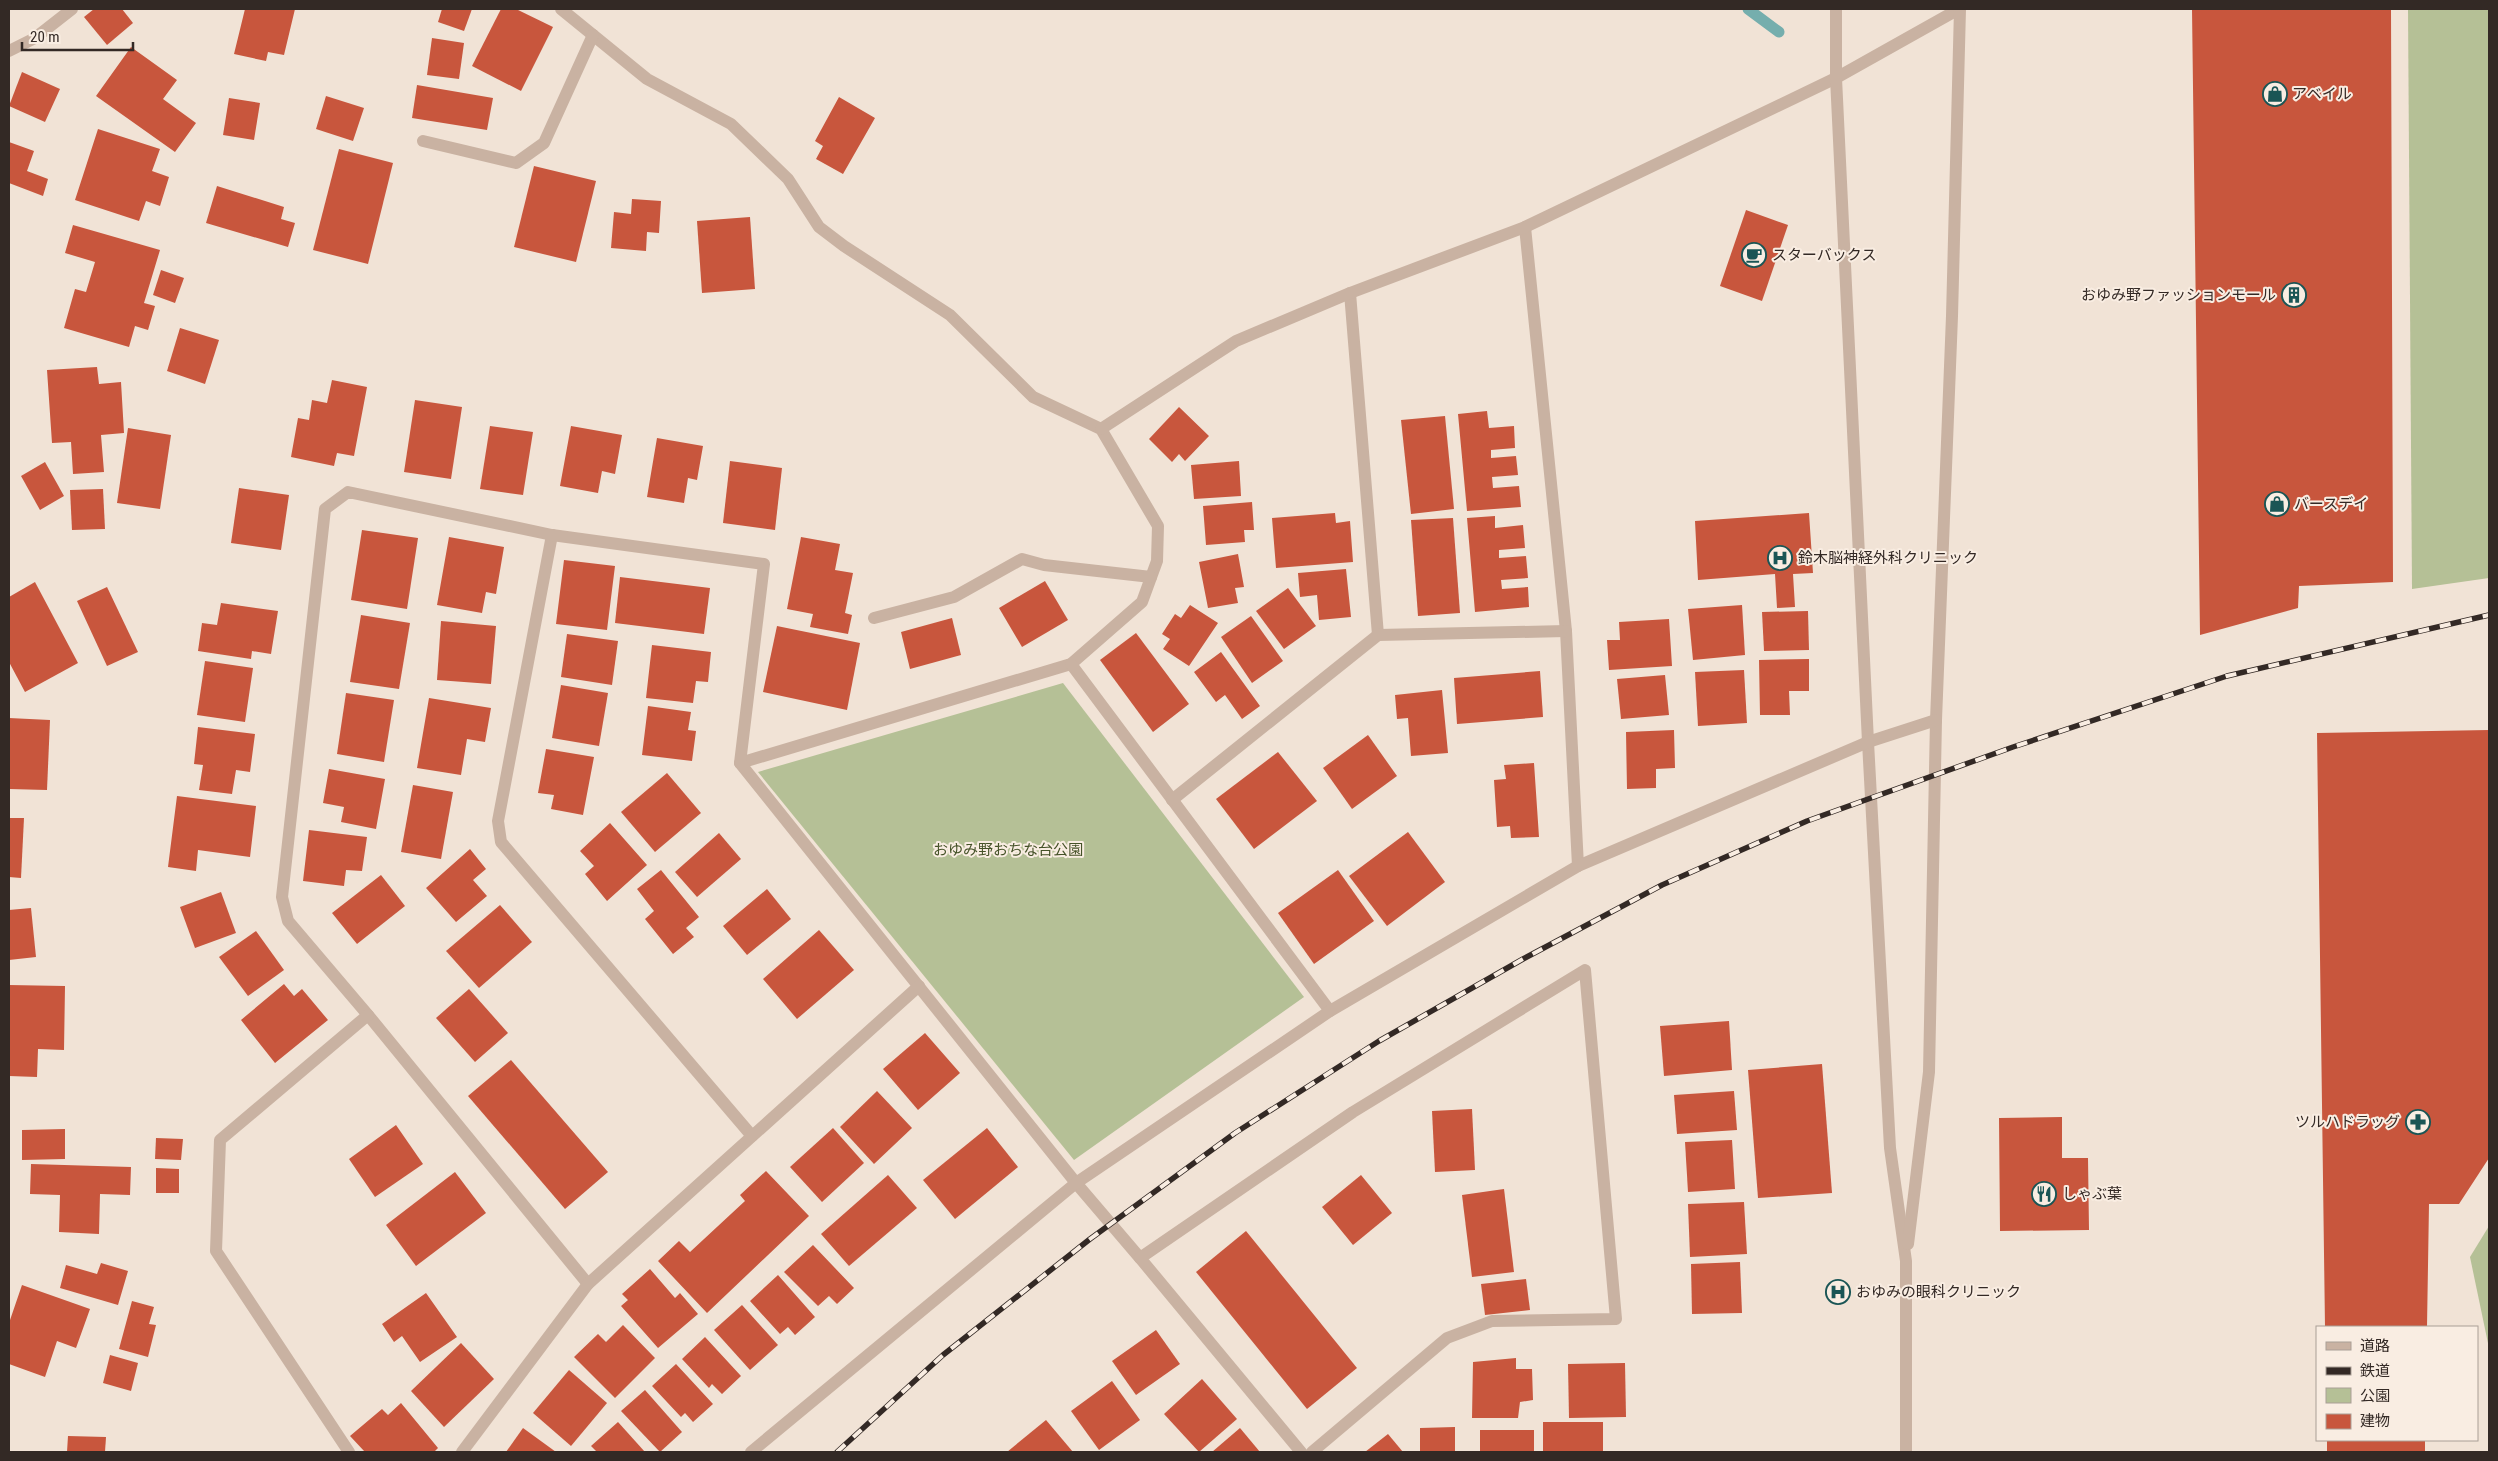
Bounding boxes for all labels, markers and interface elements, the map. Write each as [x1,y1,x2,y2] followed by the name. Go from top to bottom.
[22,20,134,52] scale bar
[30,28,60,46] text: 20 m
[2262,81,2288,107] shop icon: アベイル
[2292,85,2352,103] place label: アベイル
[1741,242,1767,268] cafe icon: スターバックス
[1772,246,1876,264] place label: スターバックス
[2281,282,2307,308] building icon: おゆみ野ファッションモール
[2081,286,2276,304] place label: おゆみ野ファッションモール
[2264,491,2290,517] shop icon: バースデイ
[2294,495,2368,513] place label: バースデイ
[1767,545,1793,571] hospital icon: 鈴木脳神経外科クリニック
[1798,549,1978,567] place label: 鈴木脳神経外科クリニック
[933,841,1083,859] park label: おゆみ野おちな台公園
[2405,1109,2431,1135] pharmacy icon: ツルハドラッグ
[2295,1113,2400,1131] place label: ツルハドラッグ
[2031,1181,2057,1207] restaurant icon: しゃぶ葉
[2062,1185,2122,1203] place label: しゃぶ葉
[1825,1279,1851,1305] hospital icon: おゆみの眼科クリニック
[1856,1283,2021,1301] place label: おゆみの眼科クリニック
[2316,1326,2478,1441] legend
[2360,1337,2390,1355] text: 道路
[2360,1362,2390,1380] text: 鉄道
[2360,1387,2390,1405] text: 公園
[2360,1412,2390,1430] text: 建物

